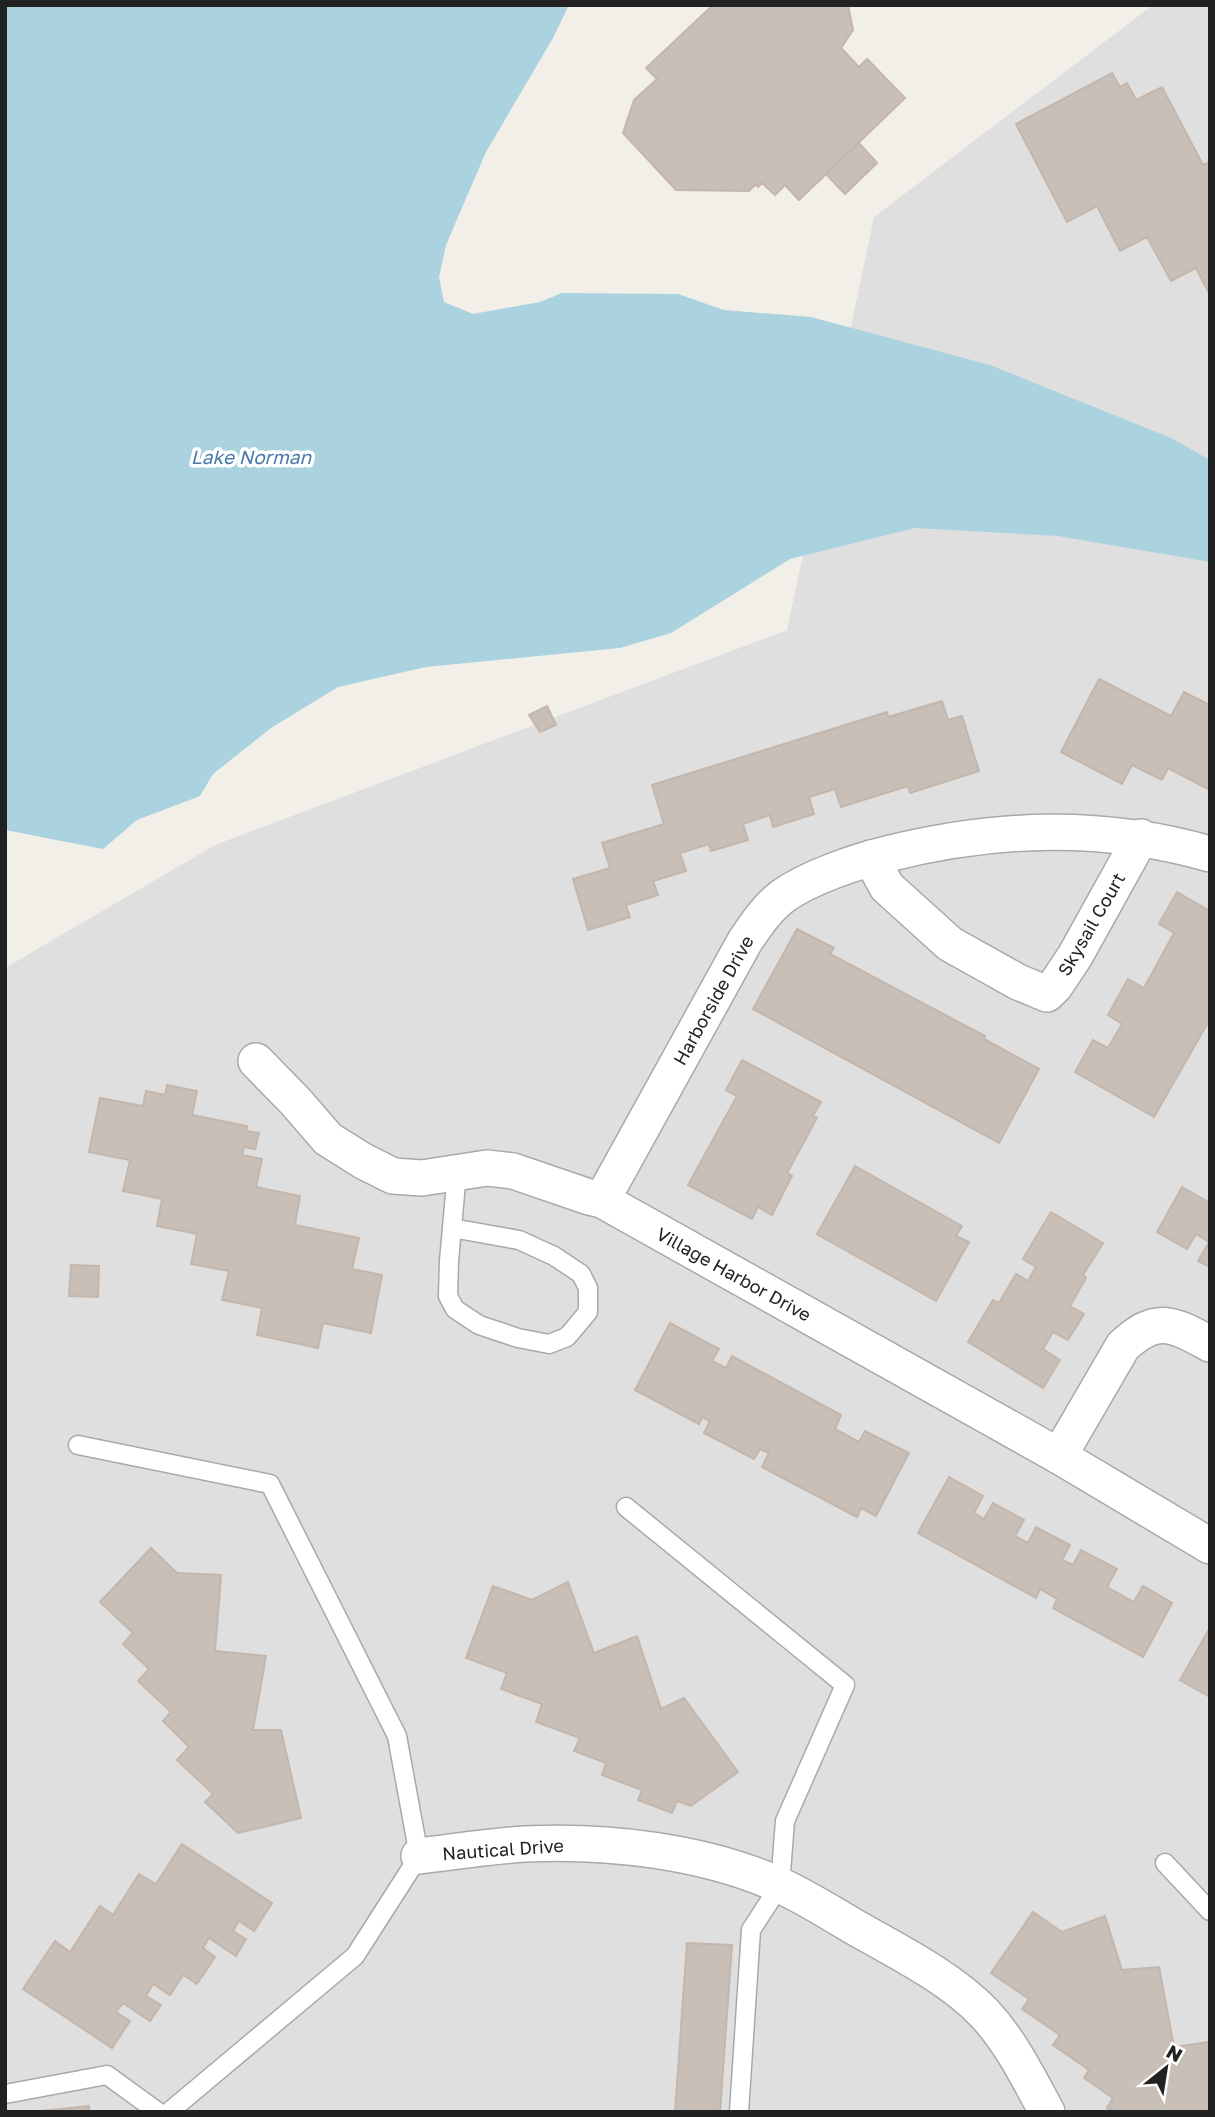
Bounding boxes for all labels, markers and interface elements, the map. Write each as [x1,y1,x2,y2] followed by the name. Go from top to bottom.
[191,445,312,468] water label: Lake Norman
[1053,869,1129,979] street label: Skysail Court
[668,931,758,1069] street label: Harborside Drive
[653,1222,815,1326] street label: Village Harbor Drive
[442,1834,564,1864] street label: Nautical Drive
[1131,2033,1201,2103] north arrow
[1163,2039,1187,2066] text: N

